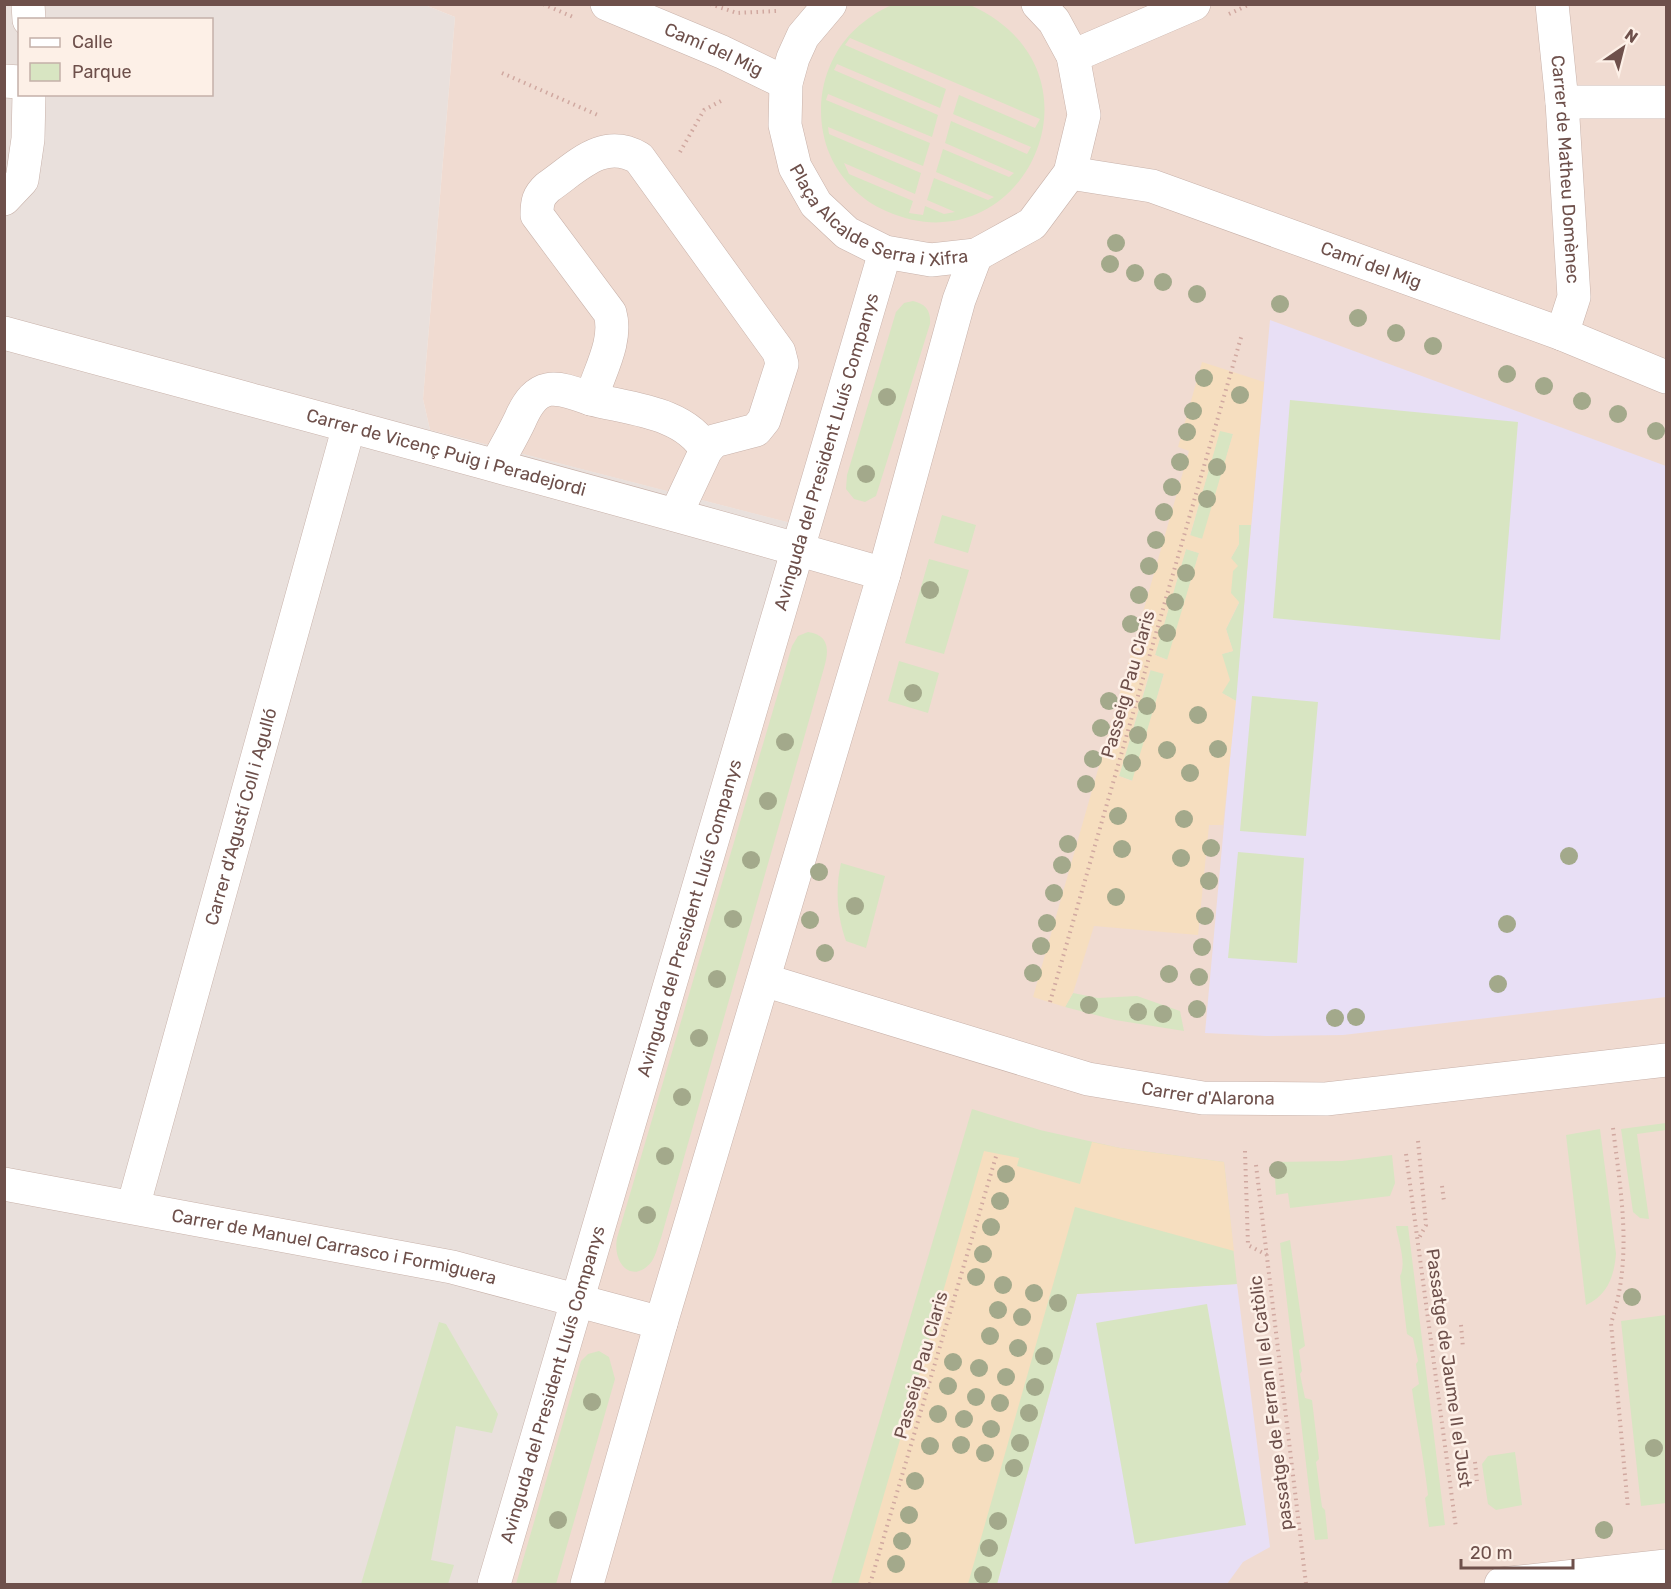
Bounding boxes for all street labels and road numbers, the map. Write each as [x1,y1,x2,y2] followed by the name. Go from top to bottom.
[661,18,767,81] street label: Camí del Mig
[1546,54,1584,284] street label: Carrer de Matheu Domènec
[785,160,969,271] street label: Plaça Alcalde Serra i Xifra
[1318,237,1425,293] street label: Camí del Mig
[769,290,883,613] street label: Avinguda del President Lluís Companys
[304,404,589,501] street label: Carrer de Vicenç Puig i Peradejordi
[1096,608,1160,760] street label: Passeig Pau Claris
[200,705,282,928] street label: Carrer d'Agustí Coll i Agulló
[632,757,746,1079] street label: Avinguda del President Lluís Companys
[1140,1077,1275,1110] street label: Carrer d'Alarona
[170,1204,499,1289] street label: Carrer de Manuel Carrasco i Formiguera
[496,1223,610,1546] street label: Avinguda del President Lluís Companys
[1421,1247,1477,1489] street label: Passatge de Jaume II el Just
[1244,1274,1298,1532] street label: passatge de Ferran II el Catòlic
[889,1289,953,1441] street label: Passeig Pau Claris

